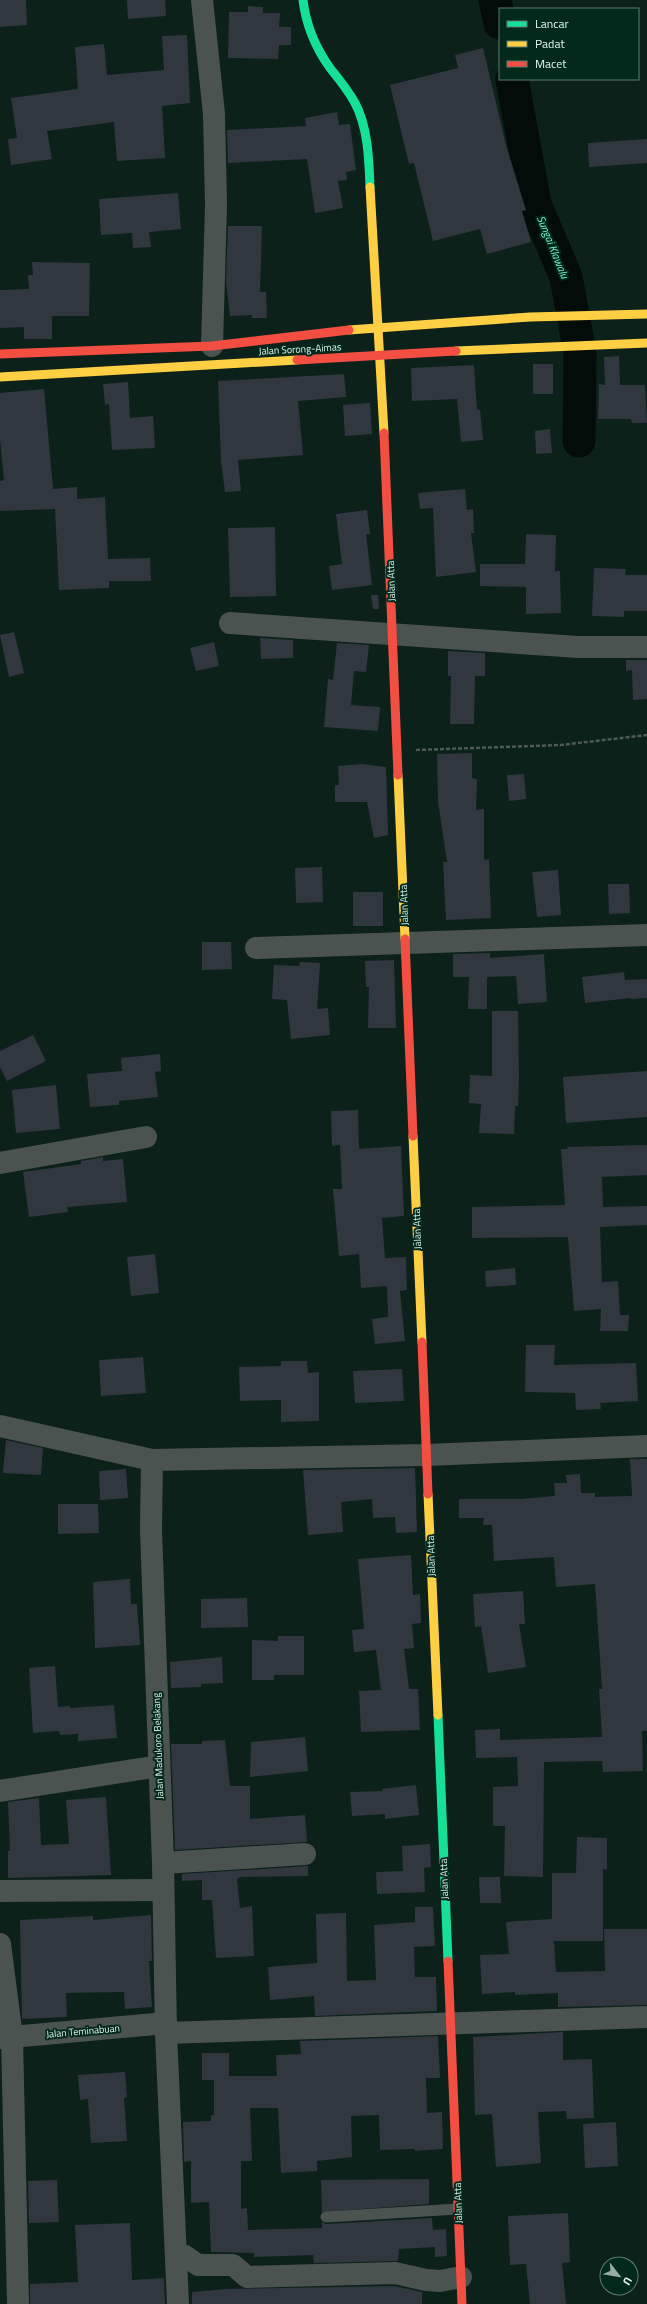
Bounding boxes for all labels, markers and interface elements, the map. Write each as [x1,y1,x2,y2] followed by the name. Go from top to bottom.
[499,8,639,80] legend
[535,14,569,33] text: Lancar
[535,34,565,53] text: Padat
[535,54,567,73] text: Macet
[533,213,573,282] water label: Sungai Klawalu
[258,339,342,359] street label: Jalan Sorong-Aimas
[383,560,399,602] street label: Jalan Atta
[396,884,412,926] street label: Jalan Atta
[409,1208,425,1250] street label: Jalan Atta
[423,1535,439,1577] street label: Jalan Atta
[149,1693,167,1799] street label: Jalan Madukoro Belakang
[436,1858,452,1900] street label: Jalan Atta
[45,2020,121,2042] street label: Jalan Teminabuan
[450,2182,466,2224] street label: Jalan Atta
[599,2256,639,2296] north arrow
[619,2274,636,2288] text: U

